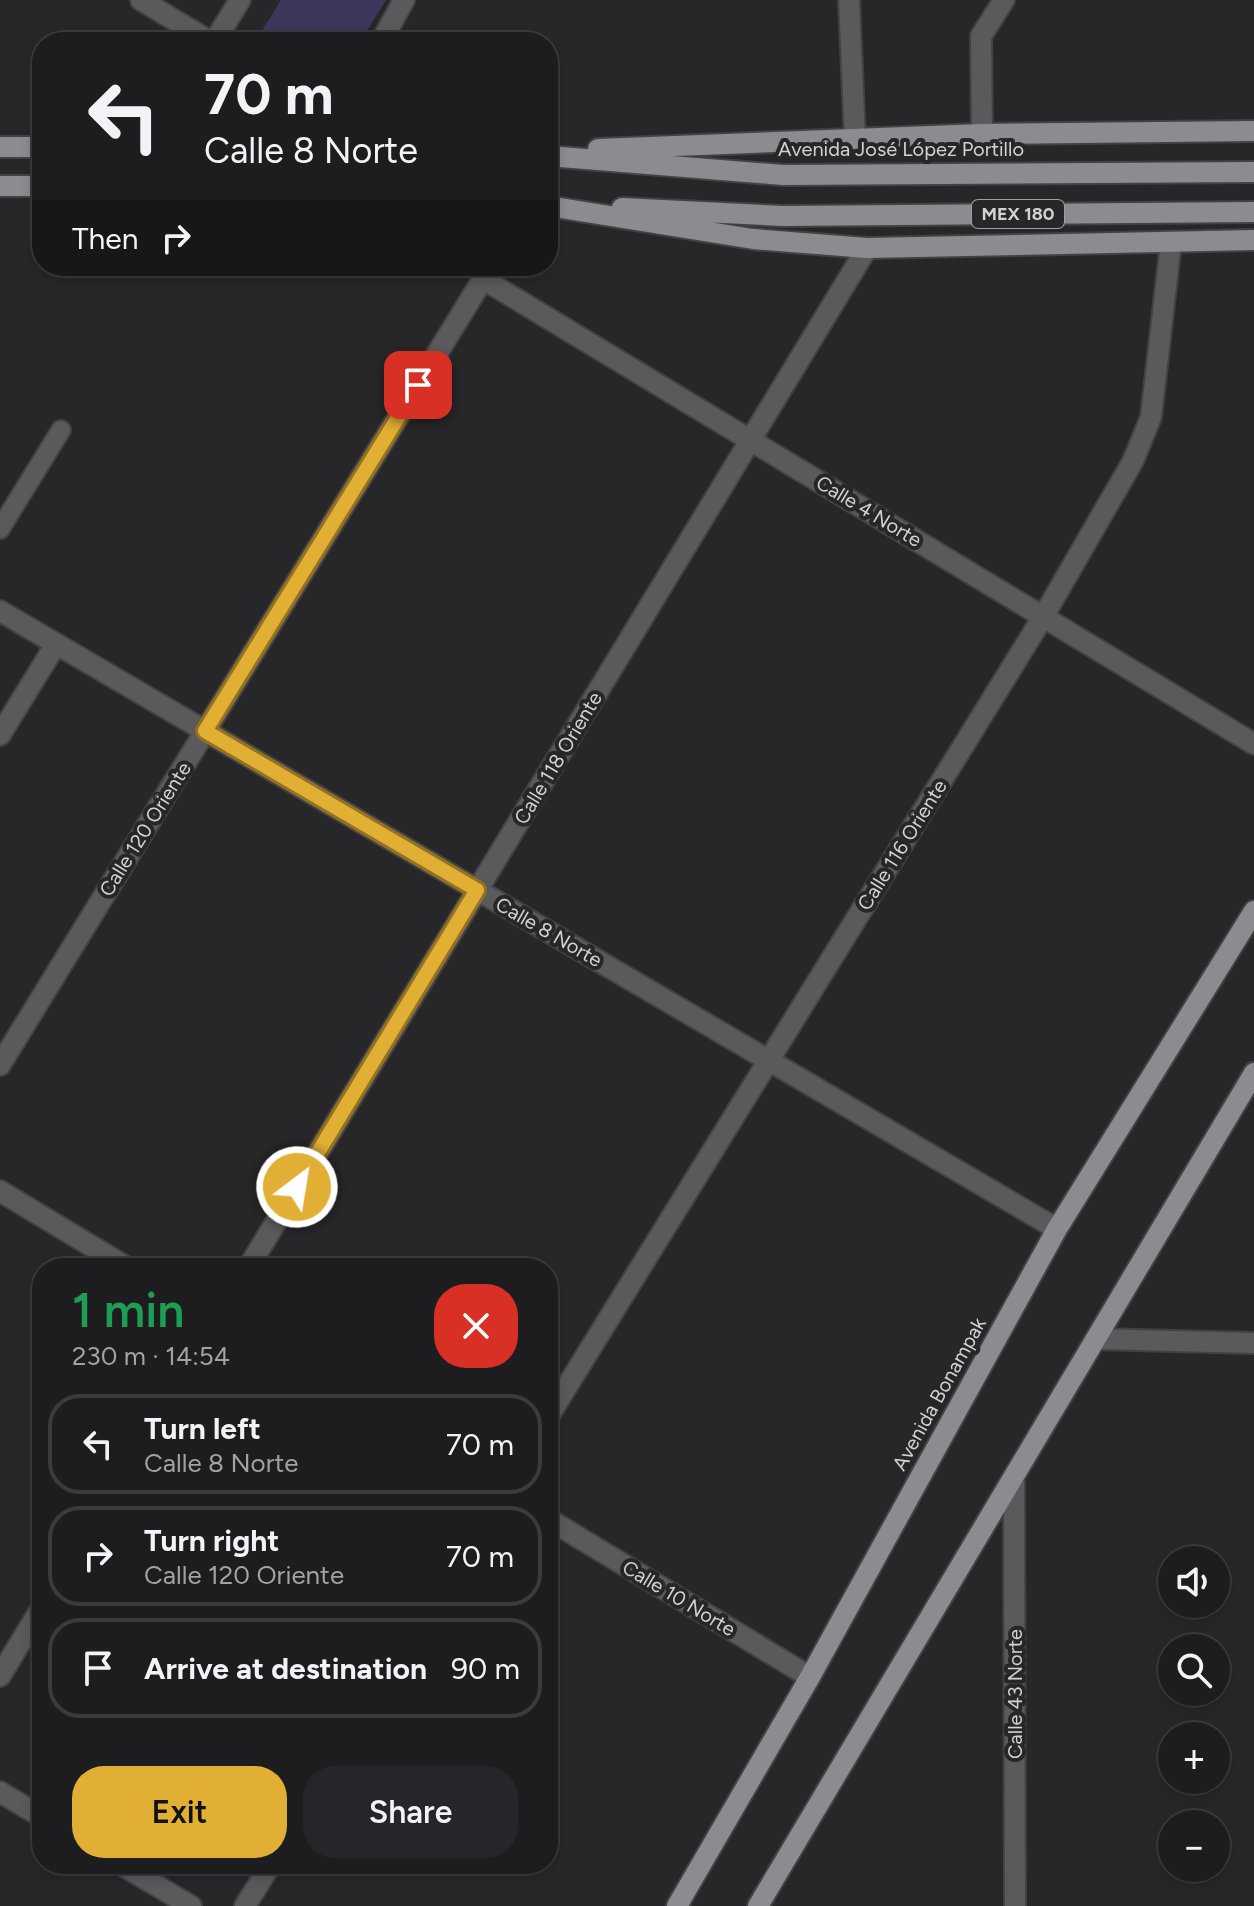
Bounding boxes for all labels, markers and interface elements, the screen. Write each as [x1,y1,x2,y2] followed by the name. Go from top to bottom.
[204,61,334,128] text: 70 m
[72,64,176,168] icon: left
[204,129,418,172] text: Calle 8 Norte
[778,137,1024,161] street label: Avenida José López Portillo
[972,200,1064,228] road number: MEX 180
[154,216,198,260] icon: right
[72,220,138,257] text: Then
[384,351,452,419] pin
[396,363,440,407] icon: arrive
[812,470,926,552] street label: Calle 4 Norte
[509,687,607,829] street label: Calle 118 Oriente
[94,757,196,901] street label: Calle 120 Oriente
[852,775,952,915] street label: Calle 116 Oriente
[492,892,606,972] street label: Calle 8 Norte
[255,1145,339,1229] position arrow
[72,1281,184,1339] text: 1 min
[434,1284,518,1368] button: close
[887,1313,991,1475] street label: Avenida Bonampak
[72,1340,230,1372] text: 230 m · 14:54
[144,1410,261,1447] text: Turn left
[76,1422,120,1466] icon: left
[446,1426,514,1463] text: 70 m
[144,1447,298,1479] text: Calle 8 Norte
[144,1522,279,1559] text: Turn right
[76,1534,120,1578] icon: right
[446,1538,514,1575] text: 70 m
[1158,1546,1230,1882] map controls
[1158,1546,1230,1618] button: sound
[618,1555,740,1641] street label: Calle 10 Norte
[144,1559,344,1591] text: Calle 120 Oriente
[1003,1629,1027,1759] street label: Calle 43 Norte
[1158,1634,1230,1706] button: search
[76,1646,120,1690] icon: arrive
[144,1650,427,1687] text: Arrive at destination
[451,1650,520,1687] text: 90 m
[1158,1722,1230,1794] button: +
[72,1766,287,1858] button: Exit
[303,1766,518,1858] button: Share
[1158,1810,1230,1882] button: −

